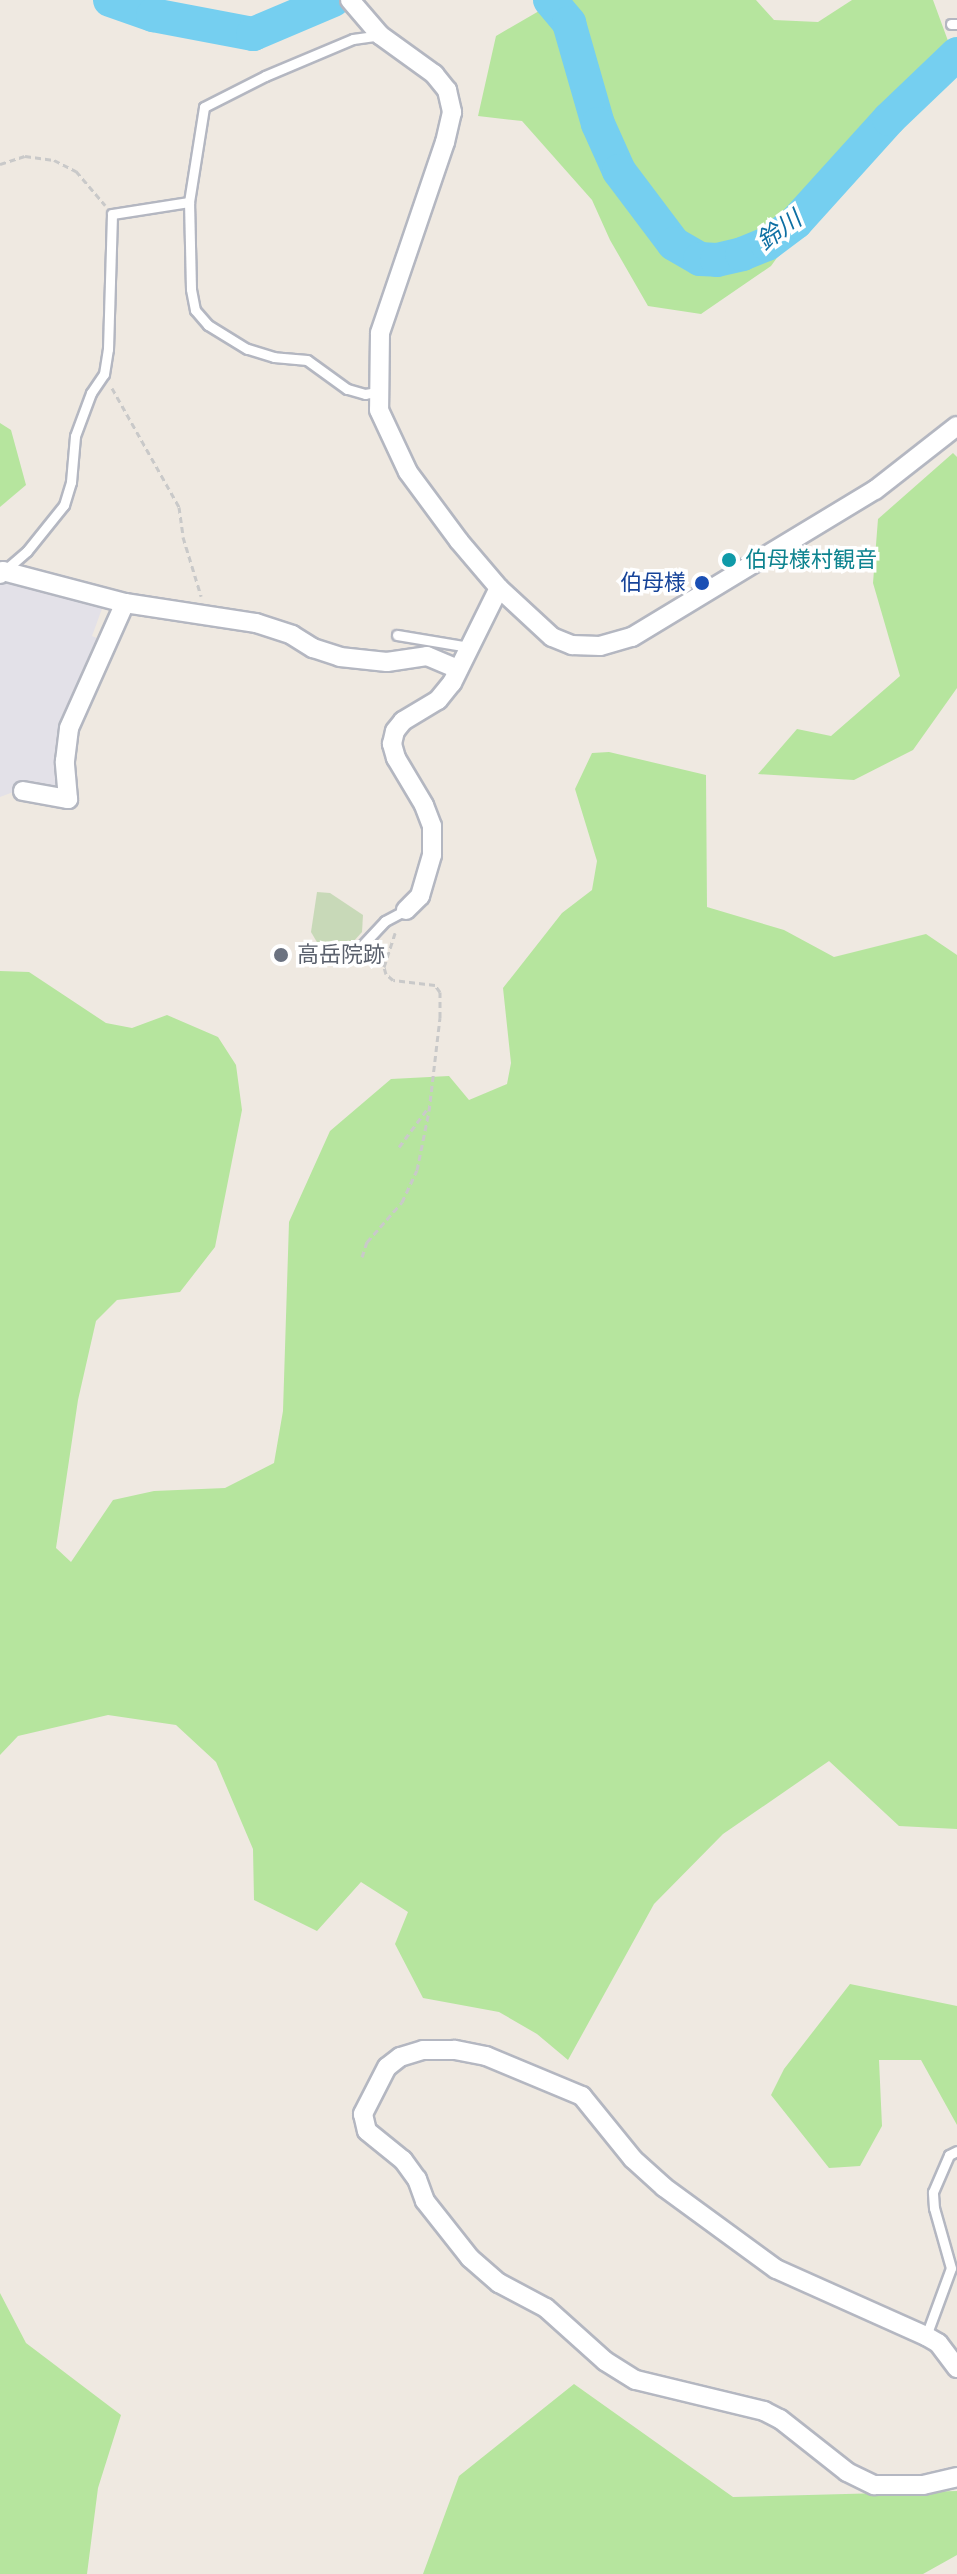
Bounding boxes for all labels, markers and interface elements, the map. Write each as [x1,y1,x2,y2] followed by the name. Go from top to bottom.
[751,204,807,256] water label: 鈴川
[745,547,877,573] place label: 伯母様村観音
[720,551,738,569] marker: 伯母様村観音
[620,570,686,596] place label: 伯母様
[693,574,711,592] marker: 伯母様
[297,942,385,968] place label: 高岳院跡
[272,946,290,964] marker: 高岳院跡

